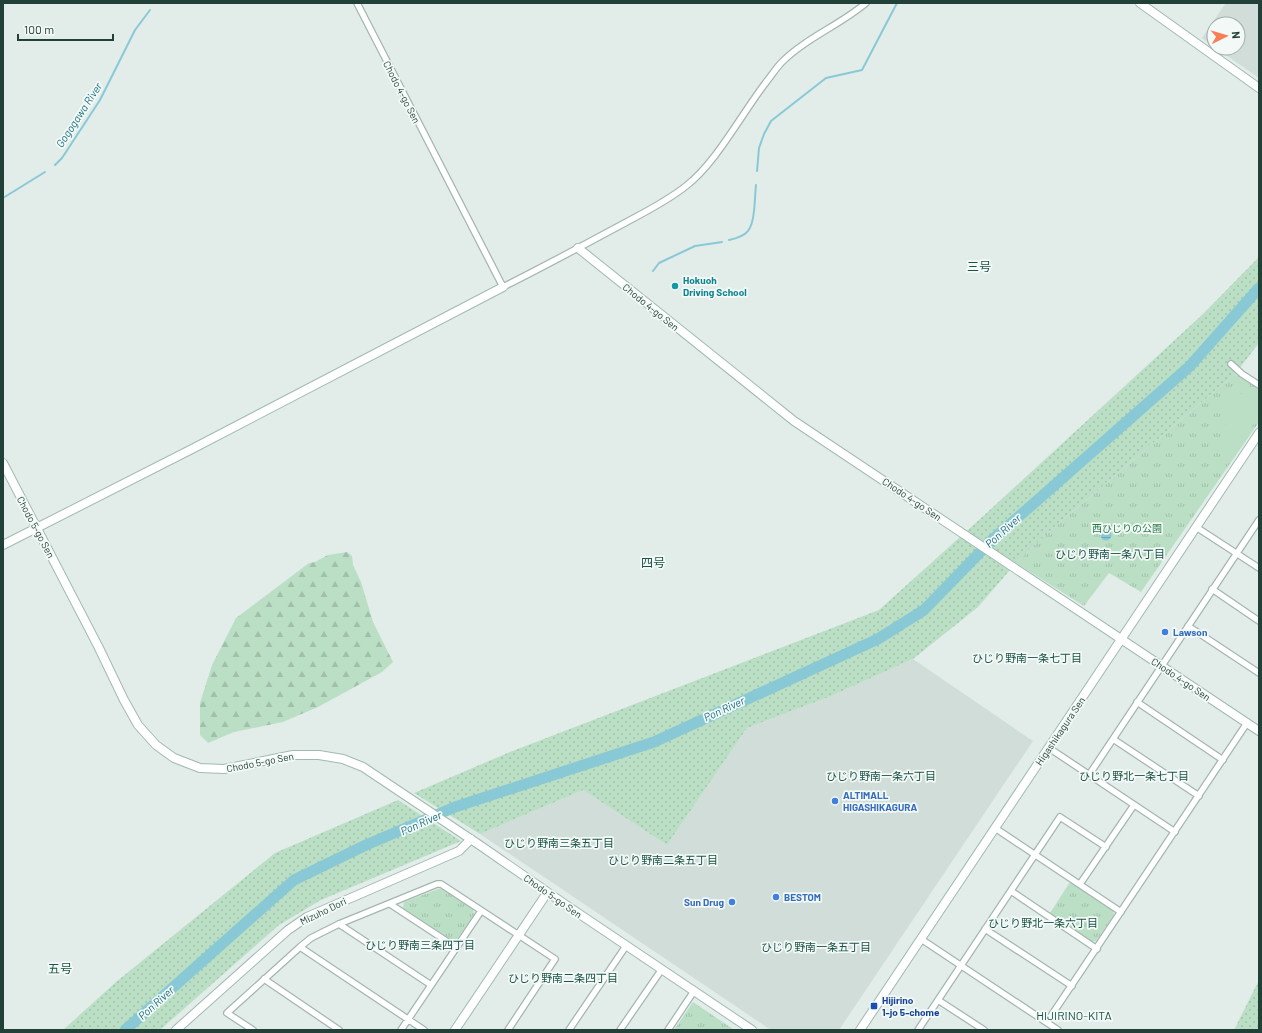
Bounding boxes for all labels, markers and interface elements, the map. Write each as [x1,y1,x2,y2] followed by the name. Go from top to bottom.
[18,16,113,42] scale bar
[1206,16,1246,56] north arrow
[24,22,54,36] text: 100 m
[1230,31,1243,39] text: N
[381,59,423,125] street label: Chodo 4-go Sen
[53,79,105,150] water label: Gogogawa River
[967,259,991,273] district label: 三号
[683,274,747,298] place label: Hokuoh Driving School
[621,281,681,333] street label: Chodo 4-go Sen
[670,281,680,291] marker: Hokuoh Driving School
[880,475,944,523] street label: Chodo 4-go Sen
[15,494,57,560] street label: Chodo 5-go Sen
[982,510,1024,550] water label: Pon River
[1092,522,1162,534] park label: 西ひじりの公園
[1055,547,1165,560] district label: ひじり野南一条八丁目
[641,555,665,569] district label: 四号
[1173,626,1207,638] place label: Lawson
[1160,627,1170,637] marker: Lawson
[972,651,1082,664] district label: ひじり野南一条七丁目
[1149,655,1213,703] street label: Chodo 4-go Sen
[701,693,747,724] water label: Pon River
[1033,694,1087,768] street label: Higashikagura Sen
[225,750,295,774] street label: Chodo 5-go Sen
[826,769,936,782] district label: ひじり野南一条六丁目
[1079,769,1189,782] district label: ひじり野北一条七丁目
[843,789,918,813] place label: ALTIMALL HIGASHIKAGURA
[830,796,840,806] marker: ALTIMALL HIGASHIKAGURA
[398,807,444,837] water label: Pon River
[504,836,614,849] district label: ひじり野南三条五丁目
[608,853,718,866] district label: ひじり野南二条五丁目
[522,872,584,920] street label: Chodo 5-go Sen
[784,891,821,903] place label: BESTOM
[771,892,781,902] marker: BESTOM
[298,895,348,927] street label: Mizuho Dori
[684,896,724,908] place label: Sun Drug
[727,897,737,907] marker: Sun Drug
[988,916,1098,929] district label: ひじり野北一条六丁目
[365,938,475,951] district label: ひじり野南三条四丁目
[761,940,871,953] district label: ひじり野南一条五丁目
[48,961,72,975] district label: 五号
[508,971,618,984] district label: ひじり野南二条四丁目
[135,982,177,1022] water label: Pon River
[882,994,940,1018] place label: Hijirino 1-jo 5-chome
[869,1001,879,1011] marker: Hijirino 1-jo 5-chome
[1036,1008,1112,1022] district label: HIJIRINO-KITA

